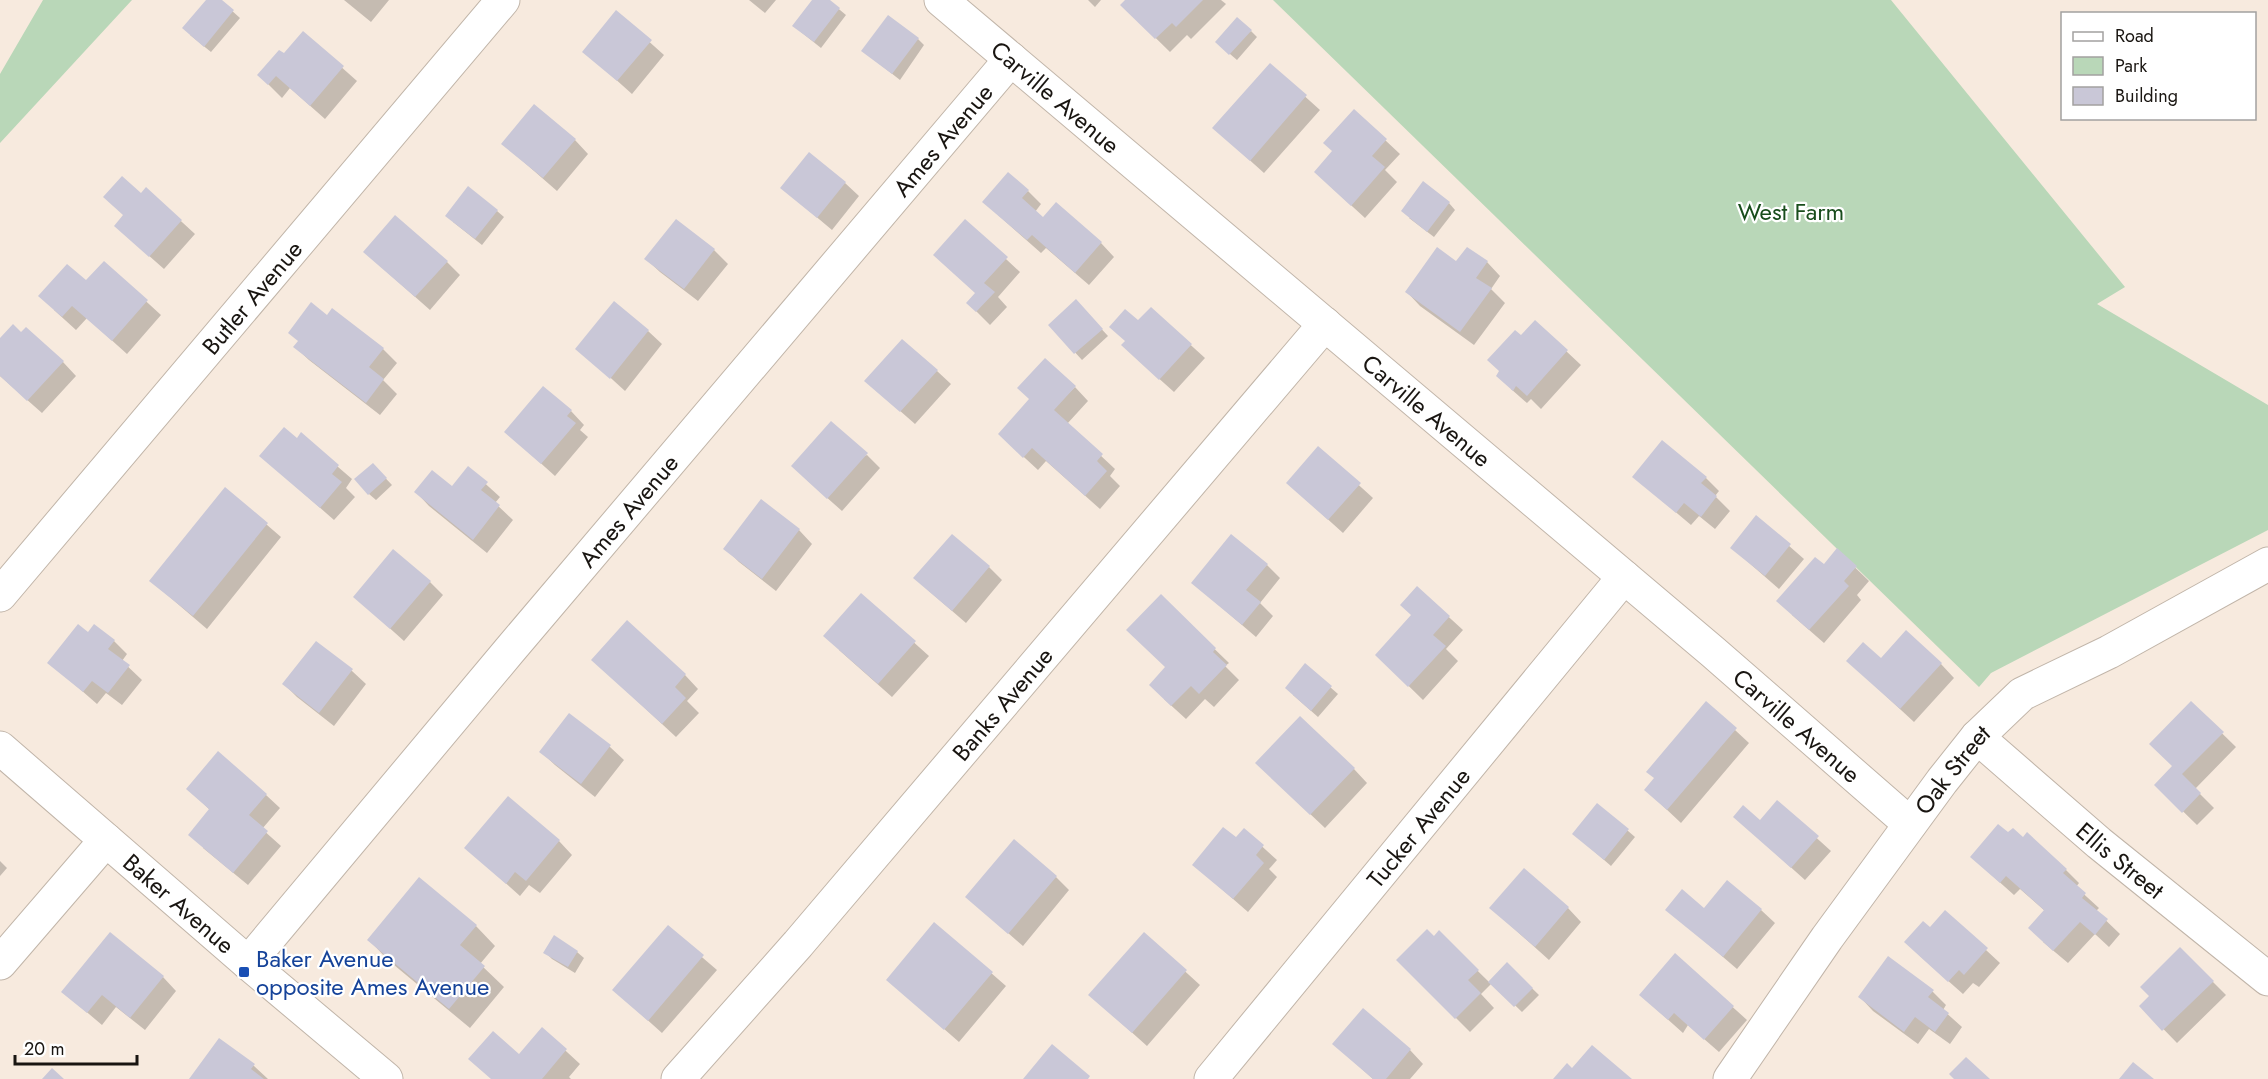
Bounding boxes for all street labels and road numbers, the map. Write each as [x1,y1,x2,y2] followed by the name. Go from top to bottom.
[983,32,1128,162] street label: Carville Avenue
[884,76,1001,204] street label: Ames Avenue
[193,232,310,362] street label: Butler Avenue
[1355,346,1499,475] street label: Carville Avenue
[570,446,686,575] street label: Ames Avenue
[944,639,1061,768] street label: Banks Avenue
[1726,660,1868,791] street label: Carville Avenue
[1906,716,1998,822] street label: Oak Street
[1358,760,1478,895] street label: Tucker Avenue
[2069,813,2172,907] street label: Ellis Street
[116,845,243,962] street label: Baker Avenue

